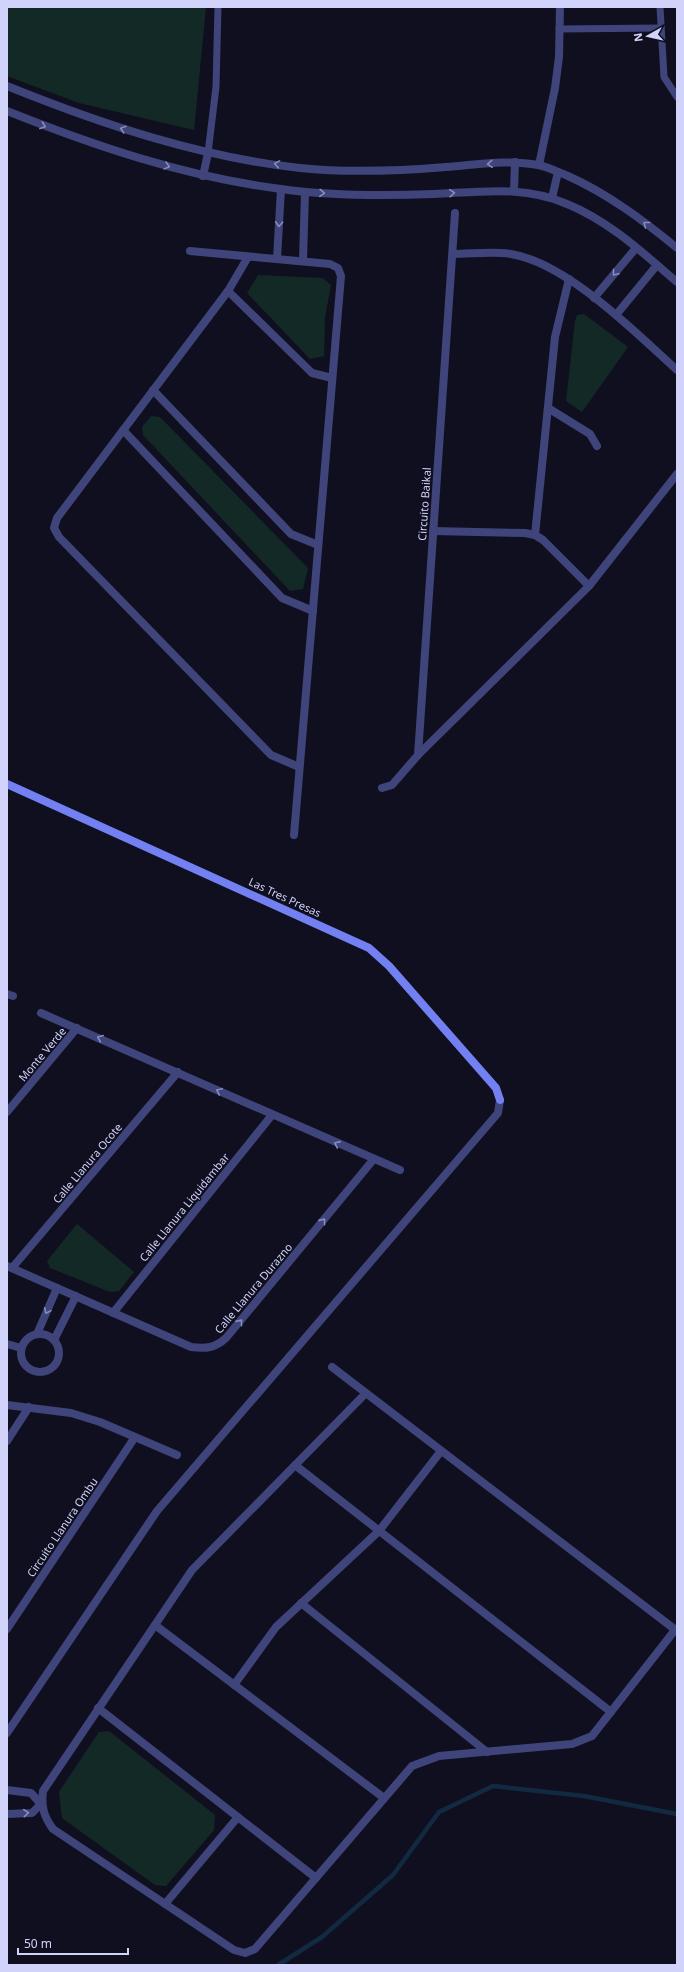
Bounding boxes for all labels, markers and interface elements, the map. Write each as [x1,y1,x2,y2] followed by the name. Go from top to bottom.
[628,16,668,56] north arrow
[630,32,646,43] text: N
[40,121,47,129] one-way arrow
[120,125,127,133] one-way arrow
[487,159,493,168] one-way arrow
[163,161,170,170] one-way arrow
[274,161,280,169] one-way arrow
[319,188,325,197] one-way arrow
[449,188,455,197] one-way arrow
[275,221,284,227] one-way arrow
[644,222,651,229] one-way arrow
[613,268,620,276] one-way arrow
[414,467,434,541] street label: Circuito Baikal
[246,874,324,920] street label: Las Tres Presas
[15,1024,69,1084] street label: Monte Verde
[97,1035,104,1043] one-way arrow
[216,1088,223,1096] one-way arrow
[49,1120,125,1206] street label: Calle Llanura Ocote
[334,1141,342,1149] one-way arrow
[136,1149,233,1264] street label: Calle Llanura Liquidambar
[318,1219,325,1226] one-way arrow
[211,1239,295,1336] street label: Calle Llanura Durazno
[44,1306,52,1314] one-way arrow
[235,1319,242,1326] one-way arrow
[23,1474,101,1580] street label: Circuito Llanura Ombu
[23,1808,29,1817] one-way arrow
[18,1930,128,1956] scale bar
[24,1935,52,1952] text: 50 m

